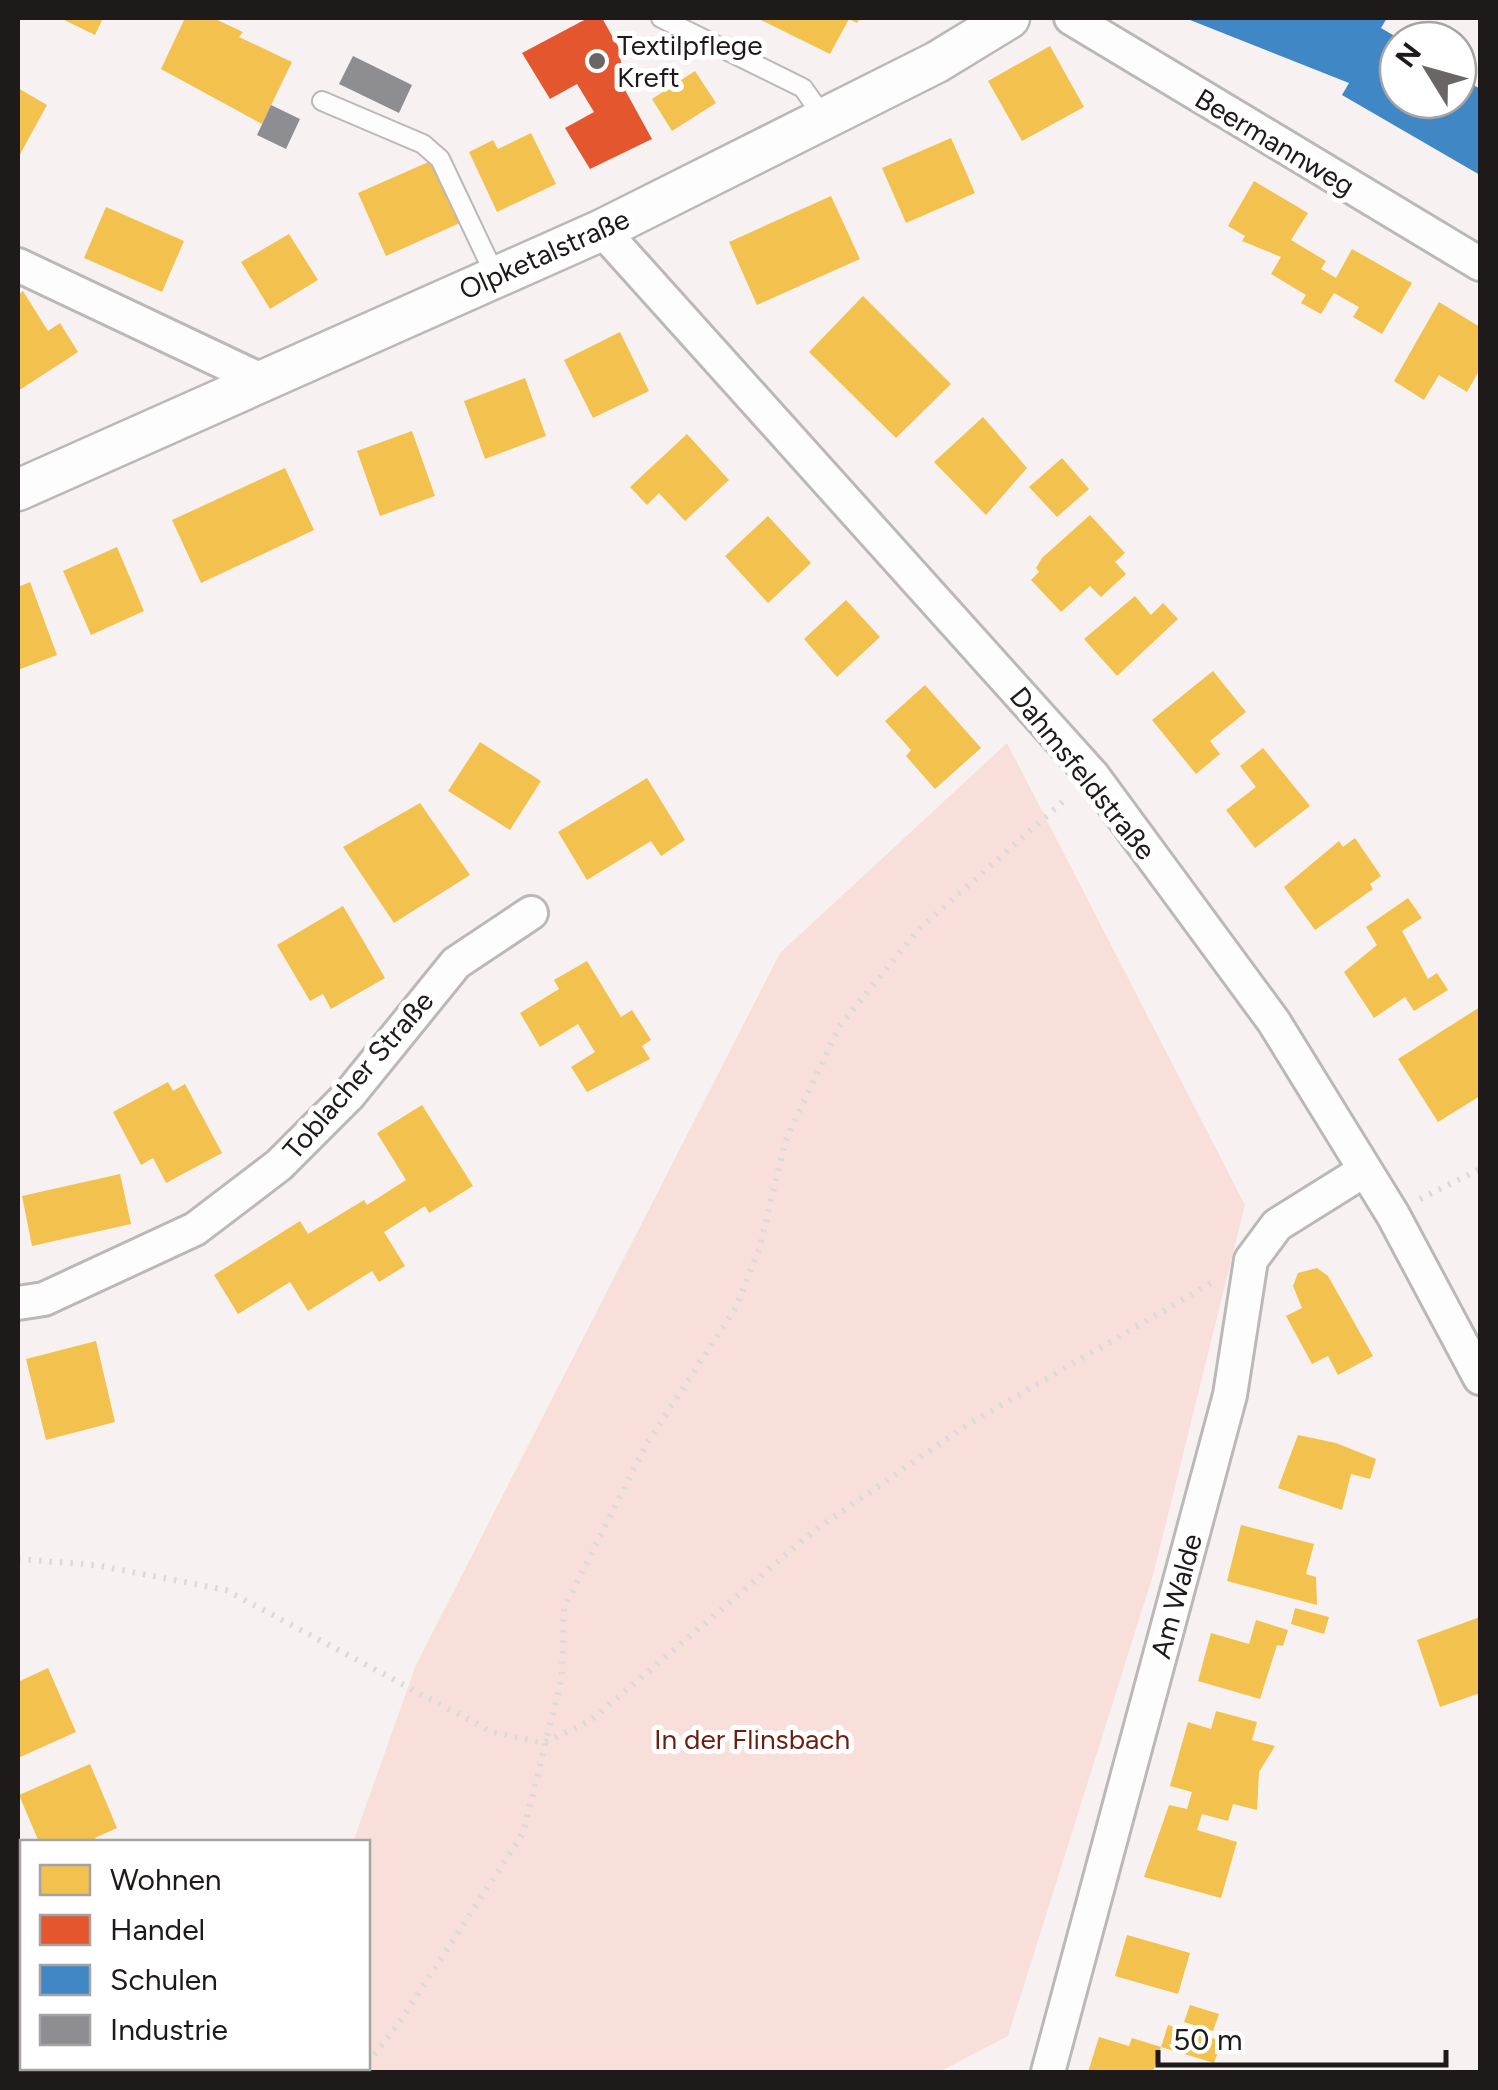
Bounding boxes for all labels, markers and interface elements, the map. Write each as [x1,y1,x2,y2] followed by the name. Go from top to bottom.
[1378,20,1478,120] north arrow
[617,28,762,94] place label: Textilpflege Kreft
[1388,36,1428,74] text: N
[586,50,608,72] marker: Textilpflege Kreft
[1189,81,1361,203] street label: Beermannweg
[454,201,634,307] street label: Olpketalstraße
[1003,680,1163,866] street label: Dahmsfeldstraße
[276,984,440,1166] street label: Toblacher Straße
[1143,1530,1209,1662] street label: Am Walde
[654,1722,850,1756] park label: In der Flinsbach
[20,1840,370,2070] legend
[110,1861,222,1898] text: Wohnen
[110,1911,205,1948] text: Handel
[110,1961,218,1998] text: Schulen
[1158,2005,1446,2067] scale bar
[110,2011,228,2048] text: Industrie
[1173,2021,1242,2058] text: 50 m

